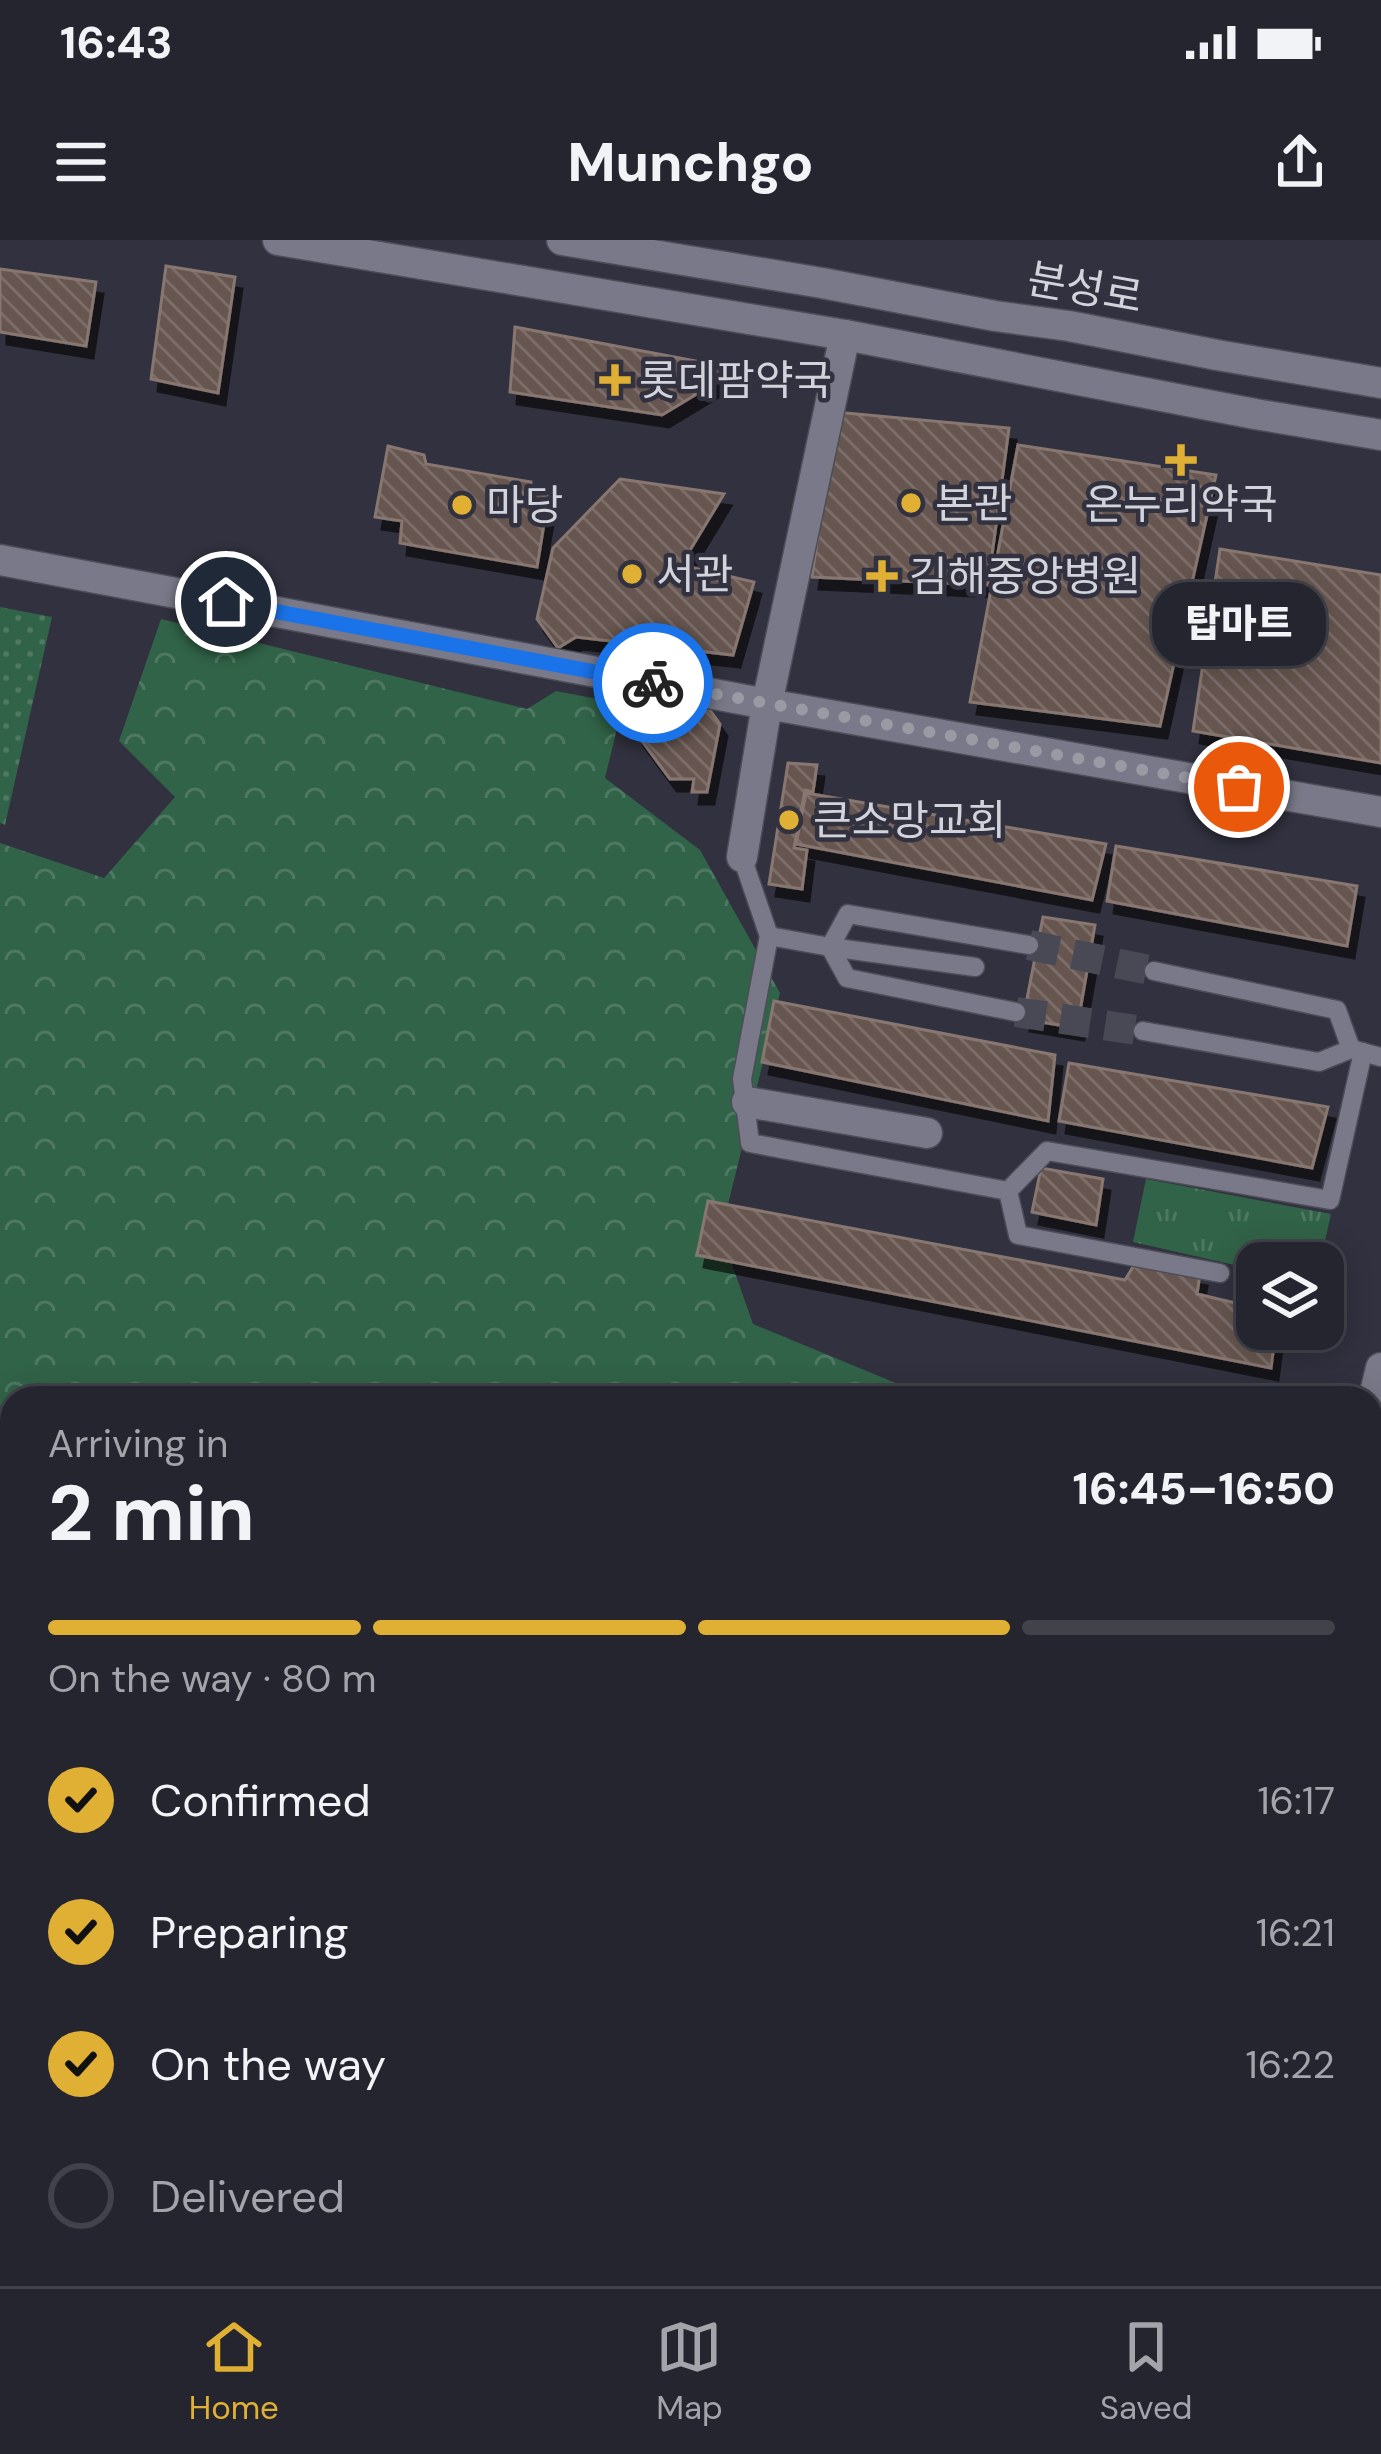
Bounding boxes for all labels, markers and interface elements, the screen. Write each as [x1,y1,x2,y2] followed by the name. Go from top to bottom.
[60,13,173,72] text: 16:43
[567,127,814,198] text: Munchgo
[48,129,114,195] icon: menu
[1267,129,1333,195] icon: share
[1023,251,1147,325] street label: 분성로
[639,353,832,408] place label: 롯데팜약국
[602,367,628,393] marker: 롯데팜약국
[1168,447,1194,473] marker: 온누리약국
[935,476,1012,531] place label: 본관
[1084,477,1278,532] place label: 온누리약국
[486,478,563,533] place label: 마당
[898,490,924,516] marker: 본관
[449,492,475,518] marker: 마당
[656,547,733,602] place label: 서관
[909,549,1141,604] place label: 김해중앙병원
[175,551,277,653] pin
[866,560,898,592] marker: 김해중앙병원
[619,561,645,587] marker: 서관
[193,569,259,635] icon: home
[1152,583,1326,667] callout: 탑마트
[1185,598,1293,649] text: 탑마트
[593,623,713,743] courier
[620,650,686,716] icon: bike
[1188,736,1290,838] pin
[1206,754,1272,820] icon: bag
[813,793,1006,848] place label: 큰소망교회
[776,807,802,833] marker: 큰소망교회
[1236,1242,1344,1350] map controls
[1236,1242,1344,1350] button: layers
[48,1418,228,1469] text: Arriving in
[1072,1459,1335,1518] text: 16:45–16:50
[48,1463,255,1564] text: 2 min
[48,1653,377,1704] text: On the way · 80 m
[48,1767,114,1833] icon: check
[150,1771,371,1830] text: Confirmed
[1257,1775,1335,1826] text: 16:17
[48,1899,114,1965] icon: check
[150,1903,349,1962] text: Preparing
[1256,1907,1335,1958] text: 16:21
[48,2031,114,2097] icon: check
[150,2035,386,2094] text: On the way
[1246,2039,1335,2090] text: 16:22
[150,2167,345,2226] text: Delivered
[189,2314,279,2429] tab: Home
[656,2314,723,2429] tab: Map
[1100,2314,1192,2429] tab: Saved

